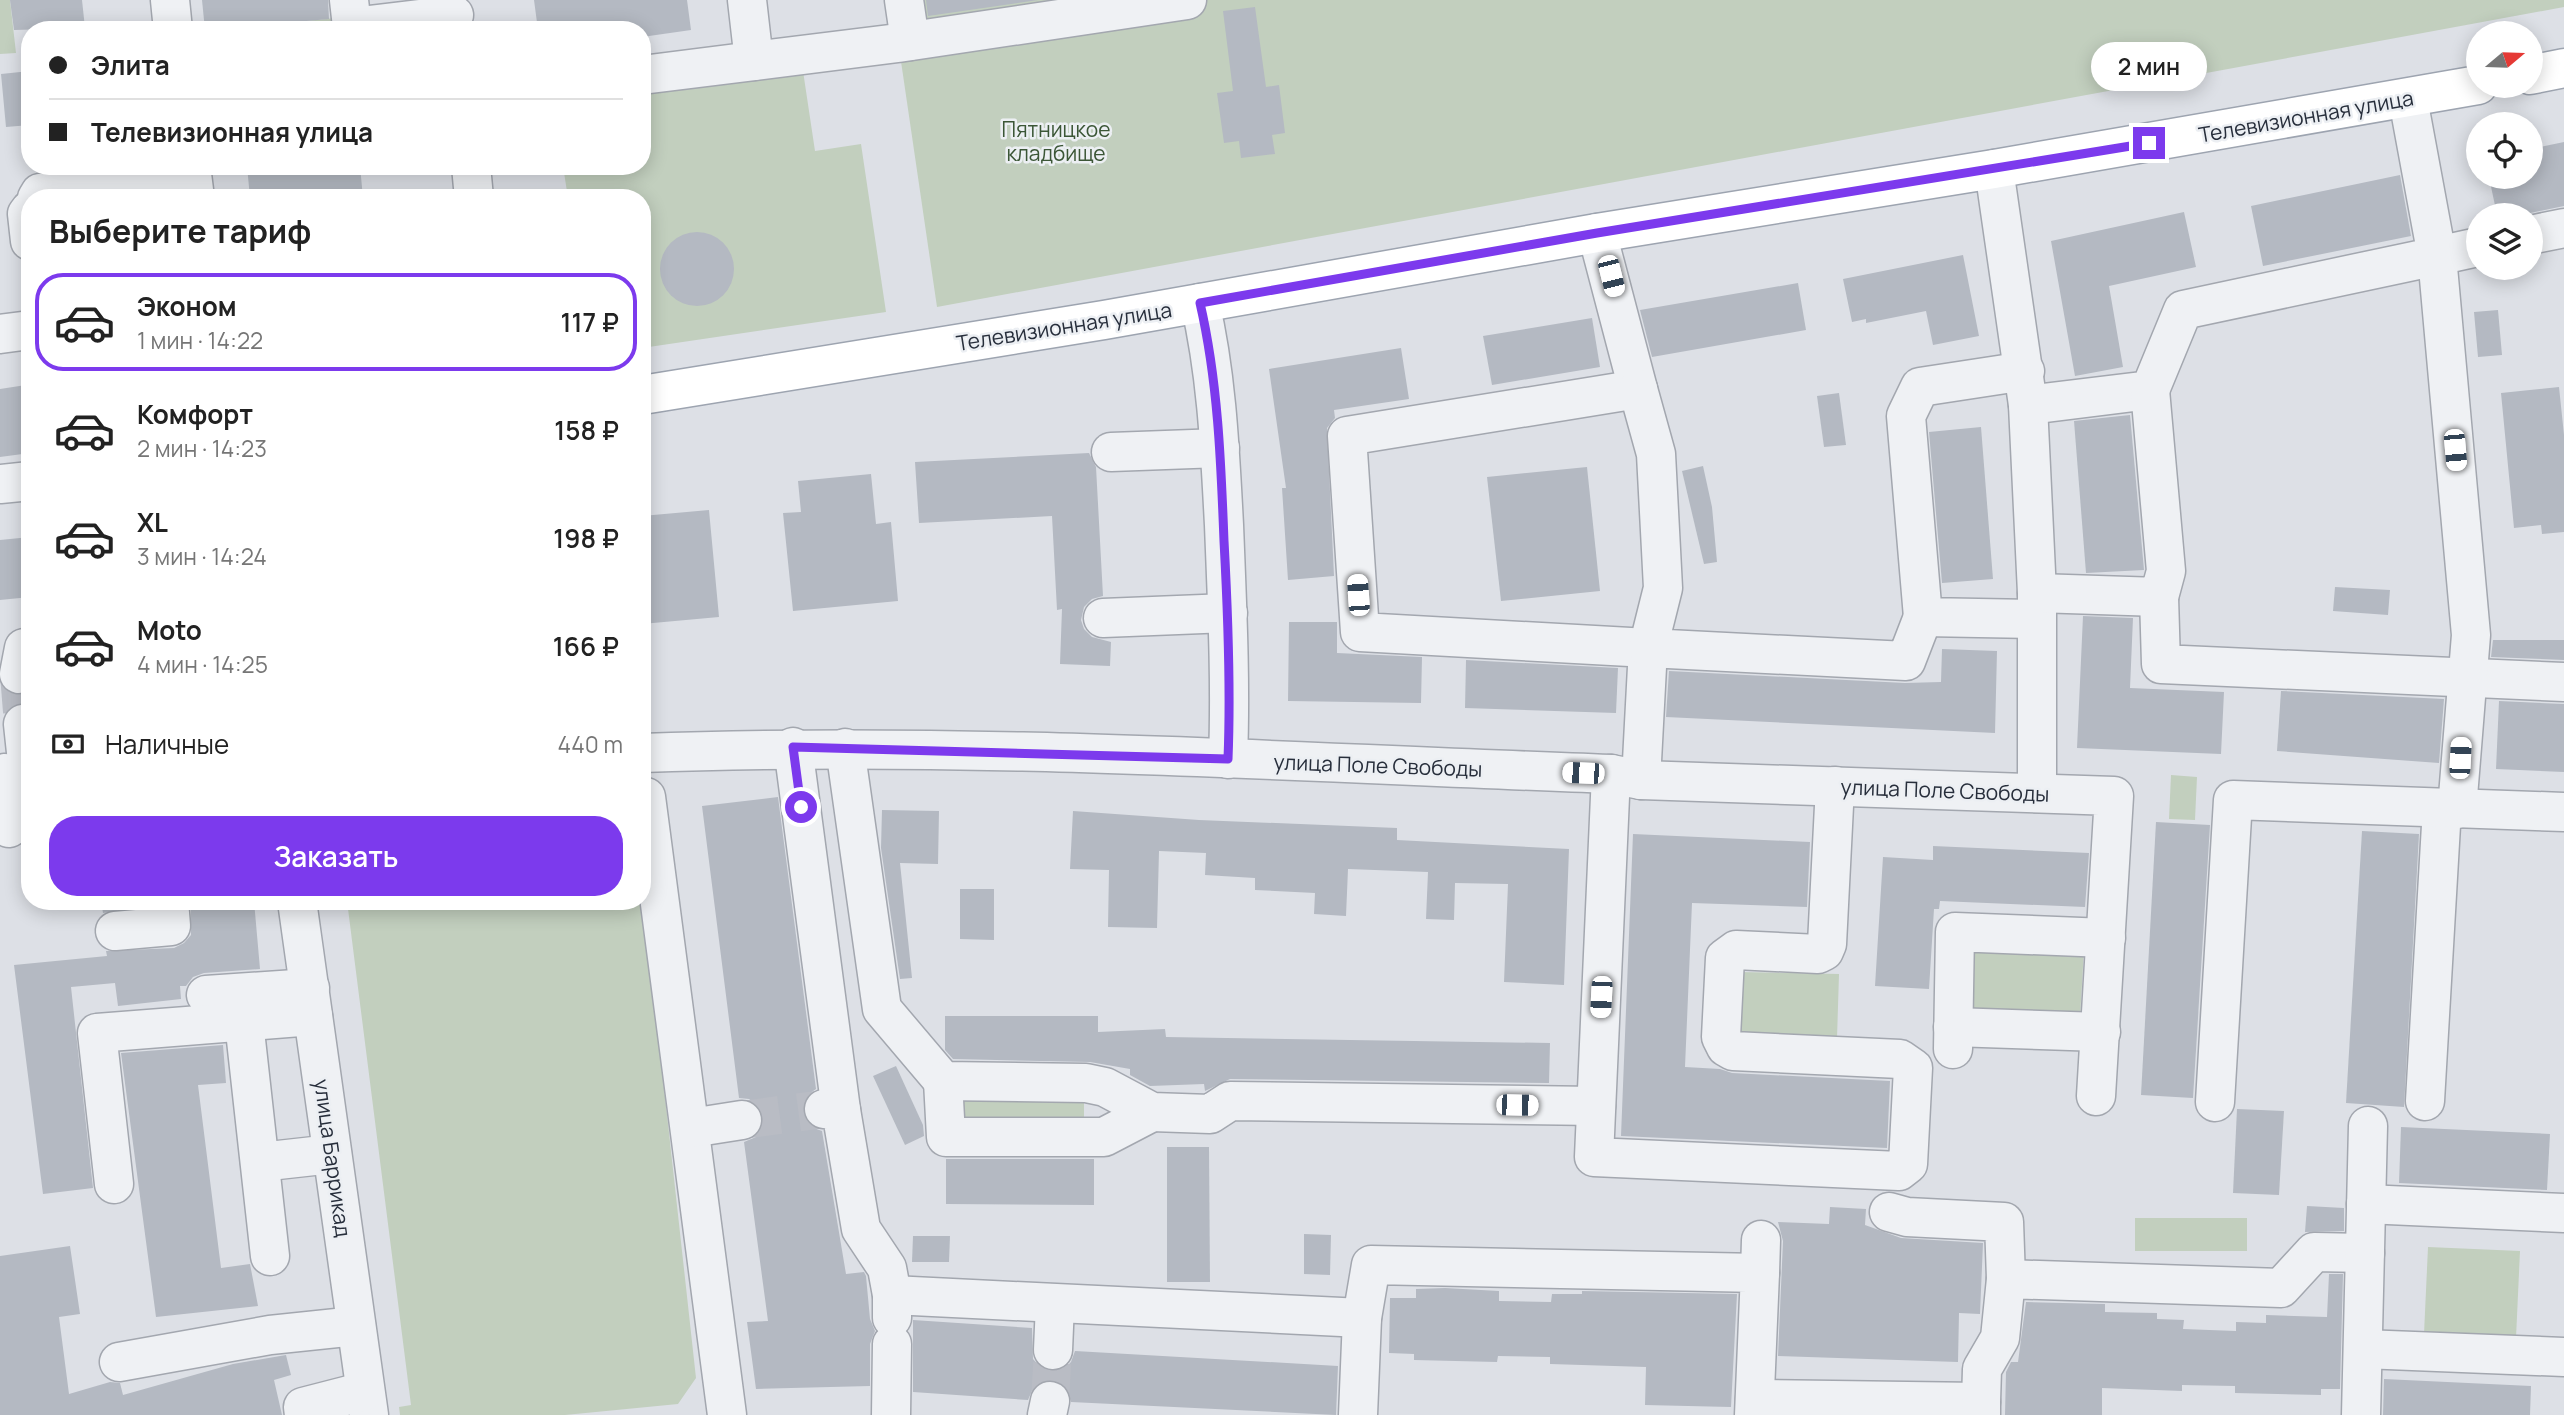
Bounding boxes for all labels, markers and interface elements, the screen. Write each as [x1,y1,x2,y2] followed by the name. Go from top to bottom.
[2466,21,2543,98] north arrow
[2466,21,2543,280] map controls
[2091,41,2207,90] callout: 2 мин
[91,47,170,83] text: Элита
[2118,50,2180,82] text: 2 мин
[2196,83,2416,149] street label: Телевизионная улица
[2466,112,2543,189] button: locate
[91,114,373,150] text: Телевизионная улица
[1002,115,1111,167] park label: Пятницкое кладбище
[2133,127,2165,159] route end
[2466,203,2543,280] button: layers
[49,209,311,253] text: Выберите тариф
[1596,253,1627,299] car
[137,288,237,324] text: Эконом
[53,291,116,354] icon: car
[954,295,1174,357] street label: Телевизионная улица
[561,304,619,340] text: 117 ₽
[137,324,263,356] text: 1 мин · 14:22
[137,396,253,432] text: Комфорт
[53,399,116,462] icon: car
[554,412,619,448] text: 158 ₽
[2443,428,2468,472] car
[137,432,267,464] text: 2 мин · 14:23
[137,504,168,540] text: XL
[53,507,116,570] icon: car
[553,520,619,556] text: 198 ₽
[137,540,267,572] text: 3 мин · 14:24
[1347,573,1370,617] car
[137,612,202,648] text: Moto
[53,615,116,678] icon: car
[553,628,619,664] text: 166 ₽
[137,648,268,680] text: 4 мин · 14:25
[49,725,87,763] icon: cash
[105,726,229,762] text: Наличные
[558,728,623,760] text: 440 m
[2449,736,2472,780] car
[1273,747,1483,783] street label: улица Поле Свободы
[1562,762,1605,784] car
[1840,772,2050,808] street label: улица Поле Свободы
[785,791,817,823] route start
[49,816,623,896] button: Заказать
[1590,975,1613,1019] car
[308,1077,358,1239] street label: улица Баррикад
[1496,1094,1539,1116] car

